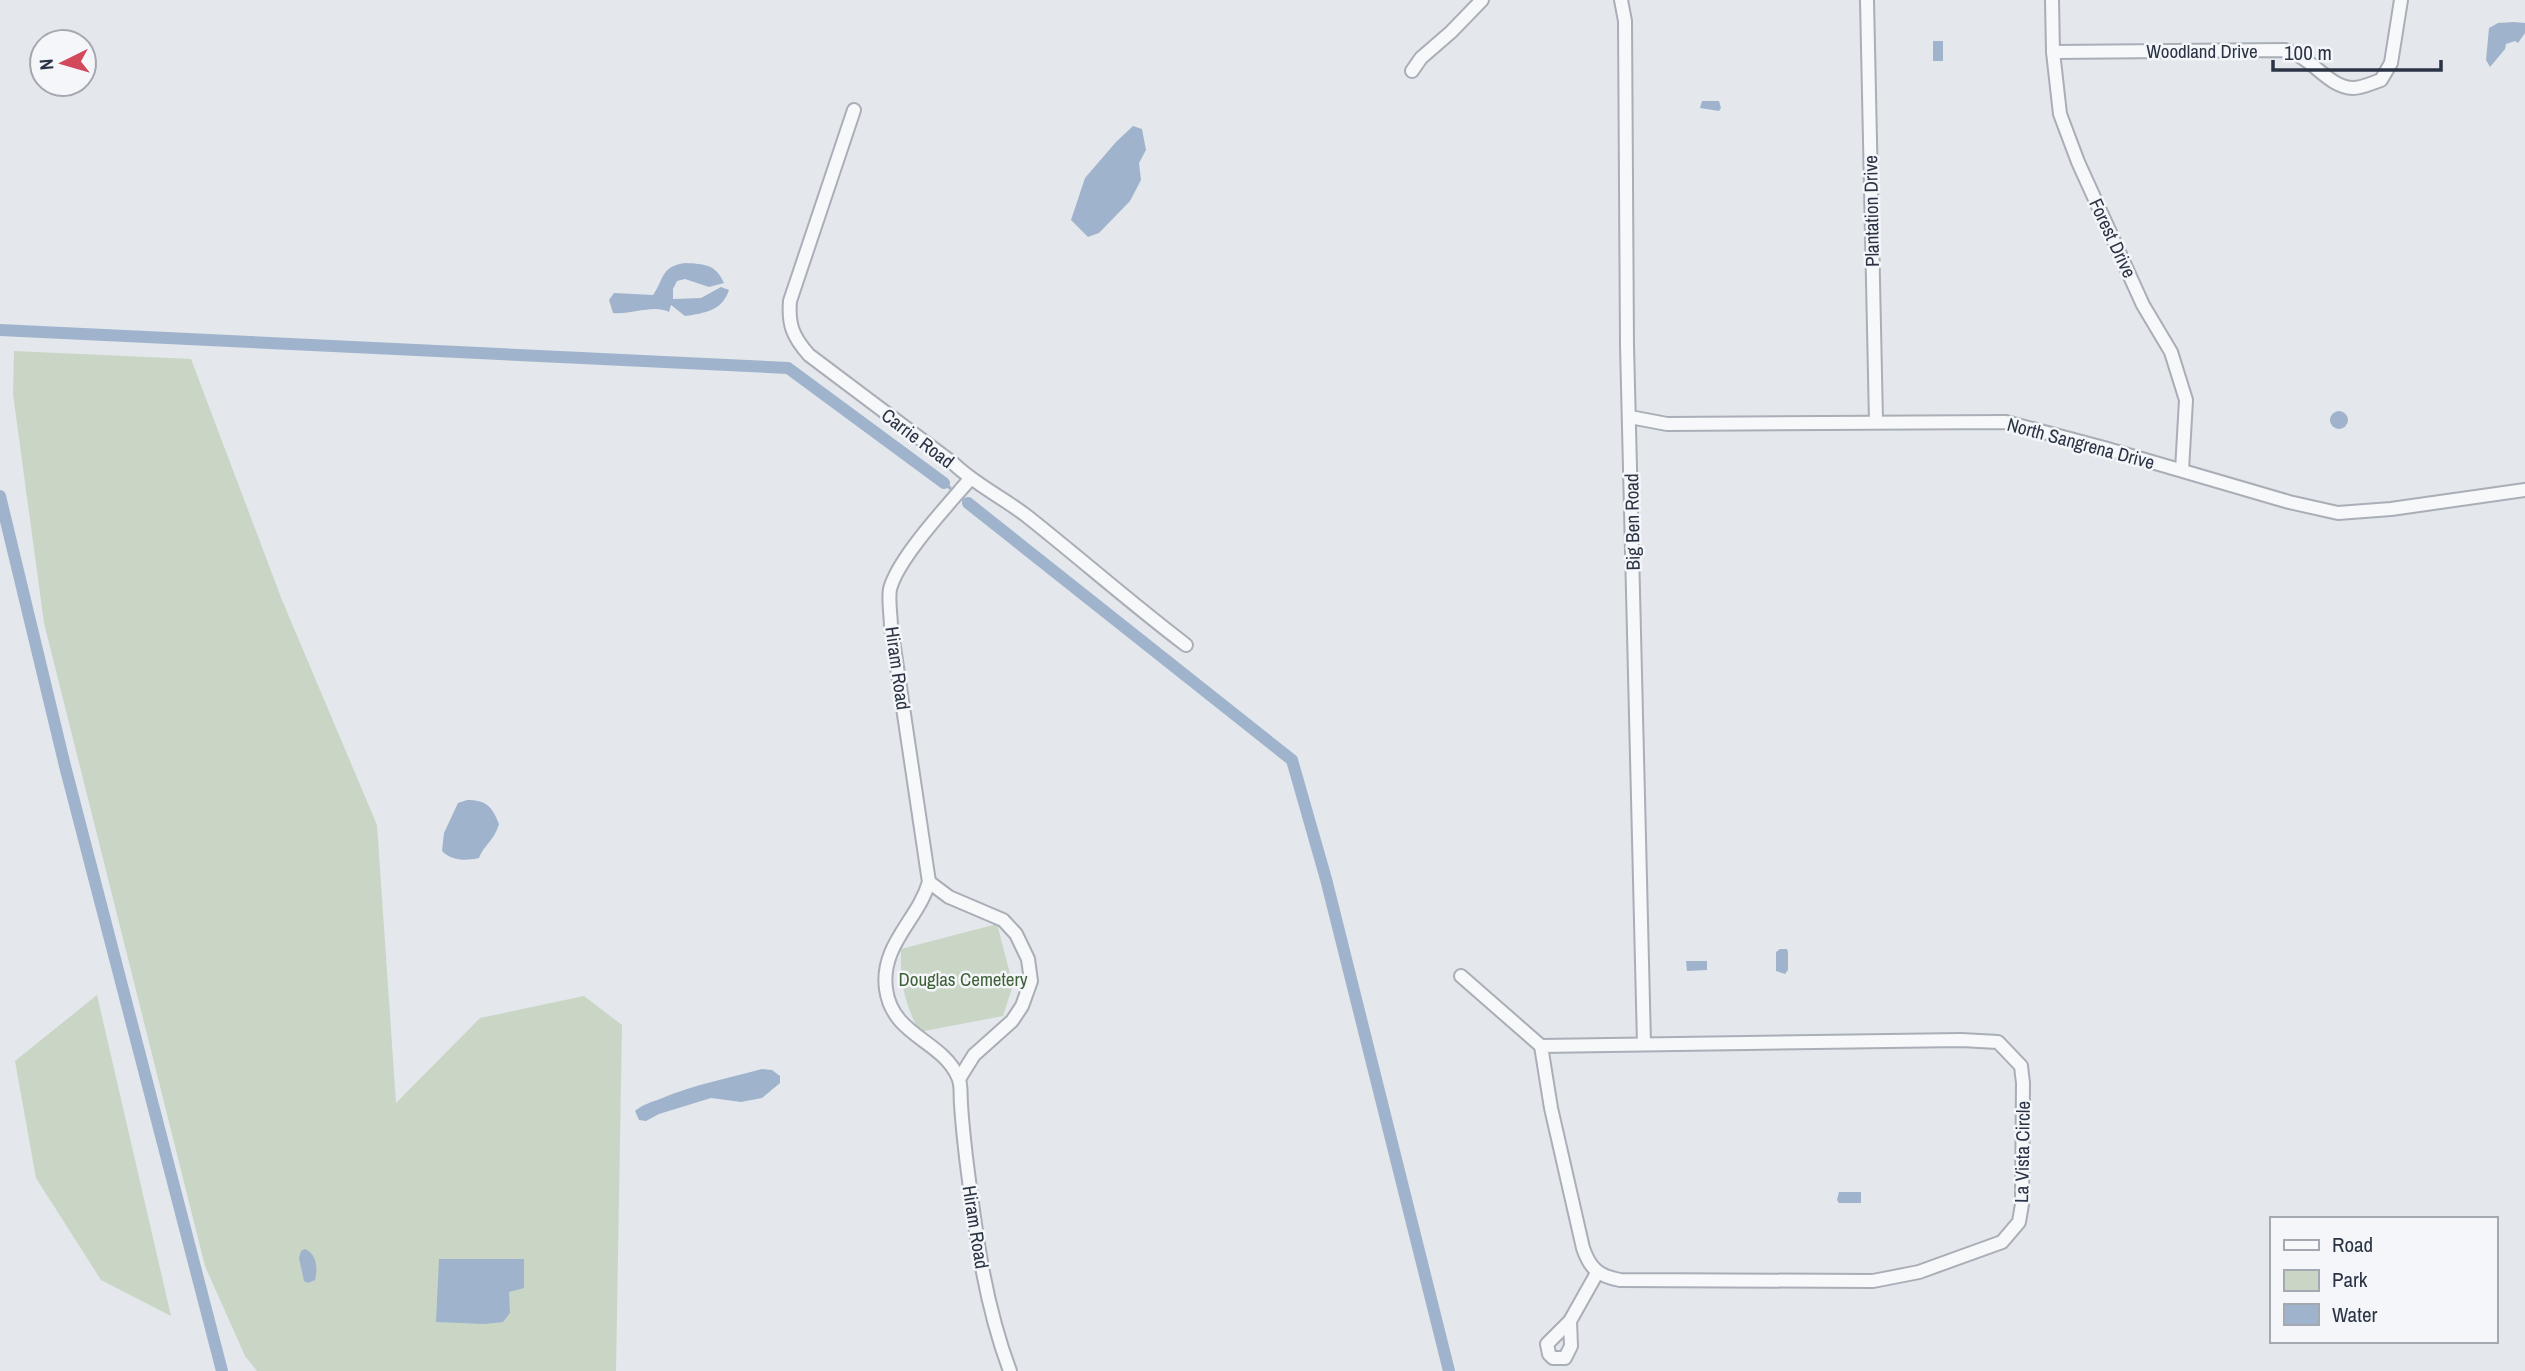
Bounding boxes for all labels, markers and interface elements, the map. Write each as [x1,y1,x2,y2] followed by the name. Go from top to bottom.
[28,28,98,98] north arrow
[2273,28,2441,72] scale bar
[2146,38,2258,64] street label: Woodland Drive
[2284,38,2332,67] text: 100 m
[33,58,60,71] text: N
[1857,155,1885,267] street label: Plantation Drive
[2083,194,2143,282] street label: Forest Drive
[876,402,960,474] street label: Carrie Road
[2004,411,2158,475] street label: North Sangrena Drive
[1618,473,1646,571] street label: Big Ben Road
[879,625,917,711] street label: Hiram Road
[898,966,1028,992] park label: Douglas Cemetery
[2008,1101,2036,1203] street label: La Vista Circle
[957,1183,995,1271] street label: Hiram Road
[2270,1217,2497,1343] legend
[2332,1230,2373,1259] text: Road
[2332,1265,2368,1294] text: Park
[2332,1300,2378,1329] text: Water

